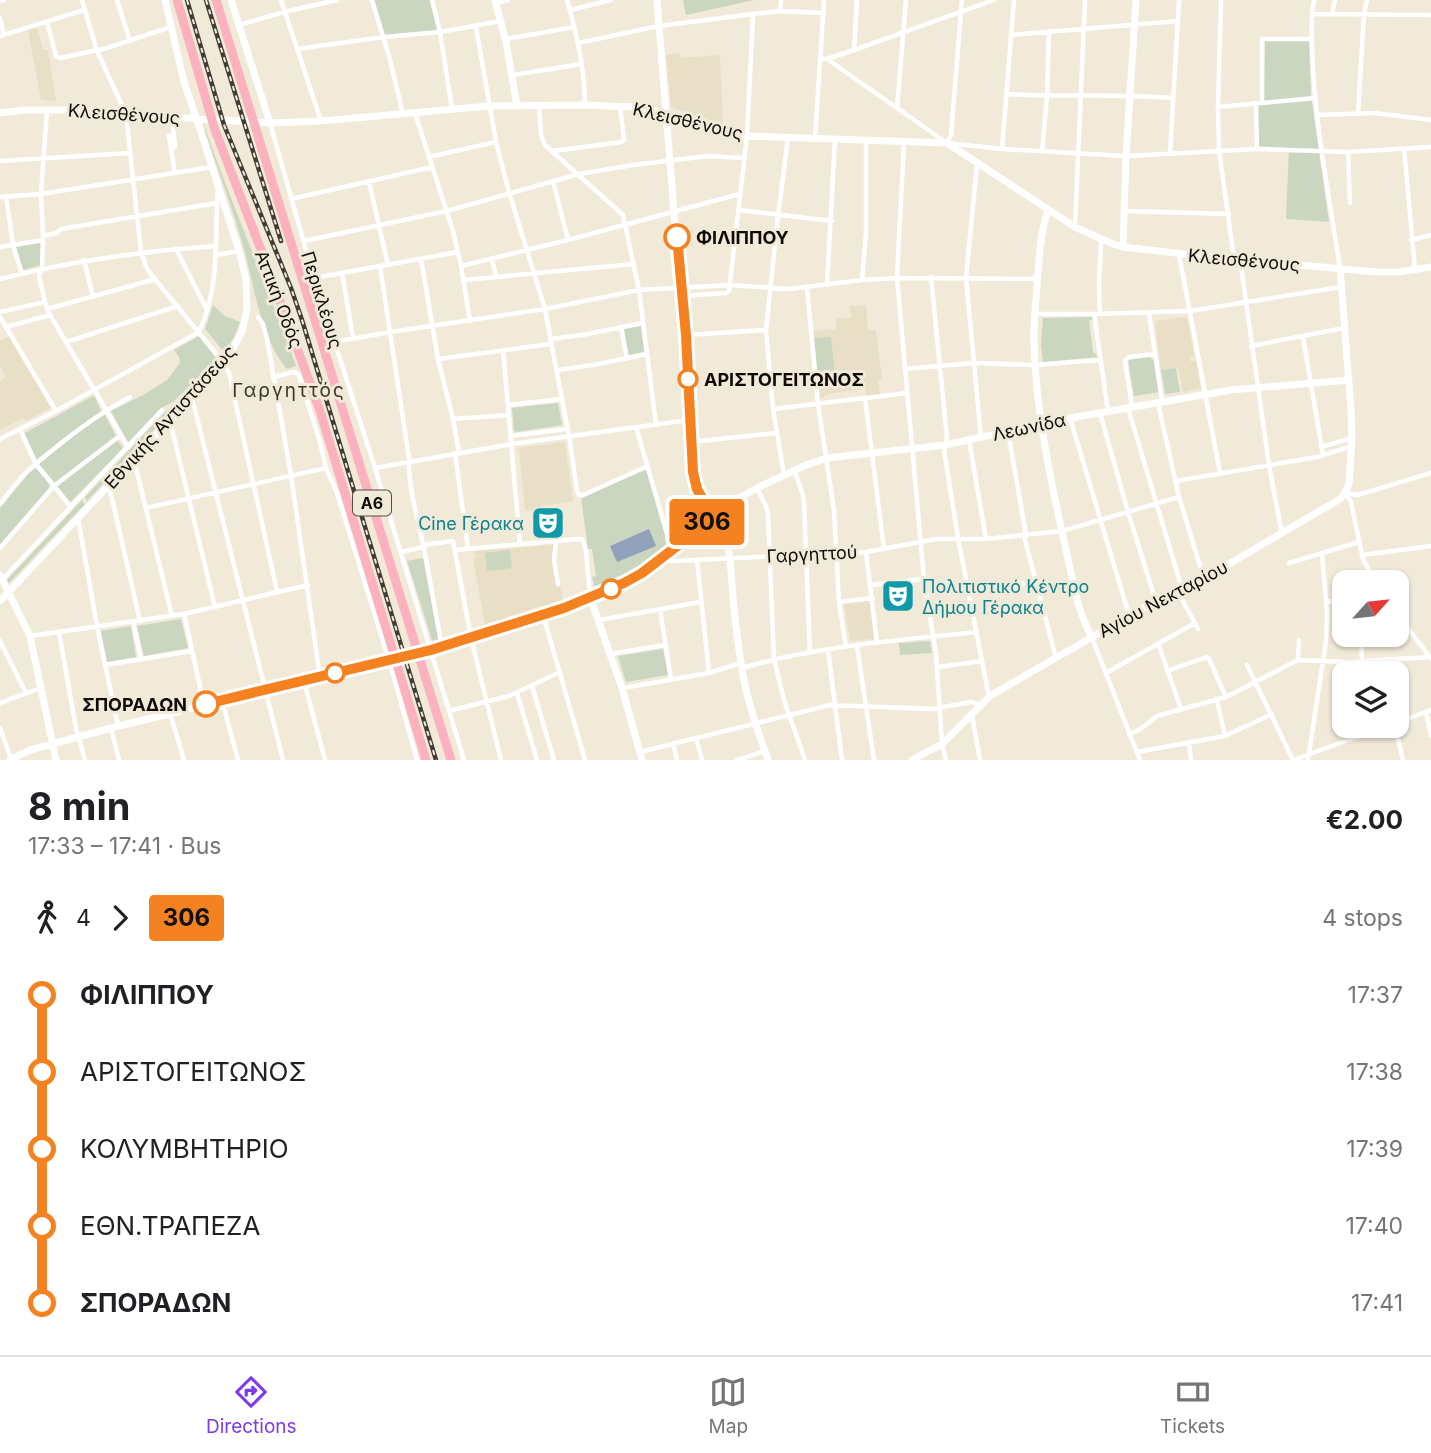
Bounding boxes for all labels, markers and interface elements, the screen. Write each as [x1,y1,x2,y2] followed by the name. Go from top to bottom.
[631,98,745,144] street label: Κλεισθένους
[67,100,181,128] street label: Κλεισθένους
[664,224,690,250] marker: ΦΙΛΙΠΠΟΥ
[696,227,789,248] place label: ΦΙΛΙΠΠΟΥ
[1187,245,1301,275] street label: Κλεισθένους
[251,247,307,351] street label: Αττική Οδός
[297,249,347,351] street label: Περικλέους
[100,341,240,493] street label: Εθνικής Αντιστάσεως
[678,369,698,389] marker: ΑΡΙΣΤΟΓΕΙΤΩΝΟΣ
[704,369,864,390] place label: ΑΡΙΣΤΟΓΕΙΤΩΝΟΣ
[232,379,346,402] district label: Γαργηττός
[990,409,1068,445] street label: Λεωνίδα
[353,490,391,516] road number: Α6
[667,499,747,545] line badge: 306
[529,504,567,542] theatre icon: Cine Γέρακα
[683,507,731,536] text: 306
[418,513,524,534] place label: Cine Γέρακα
[766,541,858,567] street label: Γαργηττού
[1095,556,1231,642] street label: Αγίου Νεκταρίου
[1332,570,1409,648] north arrow
[1332,570,1409,738] map controls
[922,576,1089,618] place label: Πολιτιστικό Κέντρο Δήμου Γέρακα
[879,577,917,615] theatre icon: Πολιτιστικό Κέντρο Δήμου Γέρακα
[601,579,621,599] unlabelled marker
[1332,661,1409,738] button: layers
[325,663,345,683] unlabelled marker
[193,691,219,717] marker: ΣΠΟΡΑΔΩΝ
[82,694,187,715] place label: ΣΠΟΡΑΔΩΝ
[28,783,130,829] text: 8 min
[1326,804,1403,835] text: €2.00
[28,832,221,860] text: 17:33 – 17:41 · Bus
[28,899,66,937] icon: walk
[101,899,139,937] icon: forward
[163,903,210,932] text: 306
[76,904,91,932] text: 4
[1322,904,1403,932] text: 4 stops
[80,979,214,1010] text: ΦΙΛΙΠΠΟΥ
[1348,981,1403,1009] text: 17:37
[80,1056,306,1087] text: ΑΡΙΣΤΟΓΕΙΤΩΝΟΣ
[1346,1058,1403,1086] text: 17:38
[80,1133,289,1164] text: ΚΟΛΥΜΒΗΤΗΡΙΟ
[1346,1135,1403,1163] text: 17:39
[80,1210,260,1241] text: ΕΘΝ.ΤΡΑΠΕΖΑ
[1345,1212,1403,1240] text: 17:40
[80,1287,231,1318] text: ΣΠΟΡΑΔΩΝ
[1351,1289,1403,1317] text: 17:41
[206,1373,297,1438] tab: Directions
[709,1373,748,1438] tab: Map
[1160,1373,1225,1438] tab: Tickets

